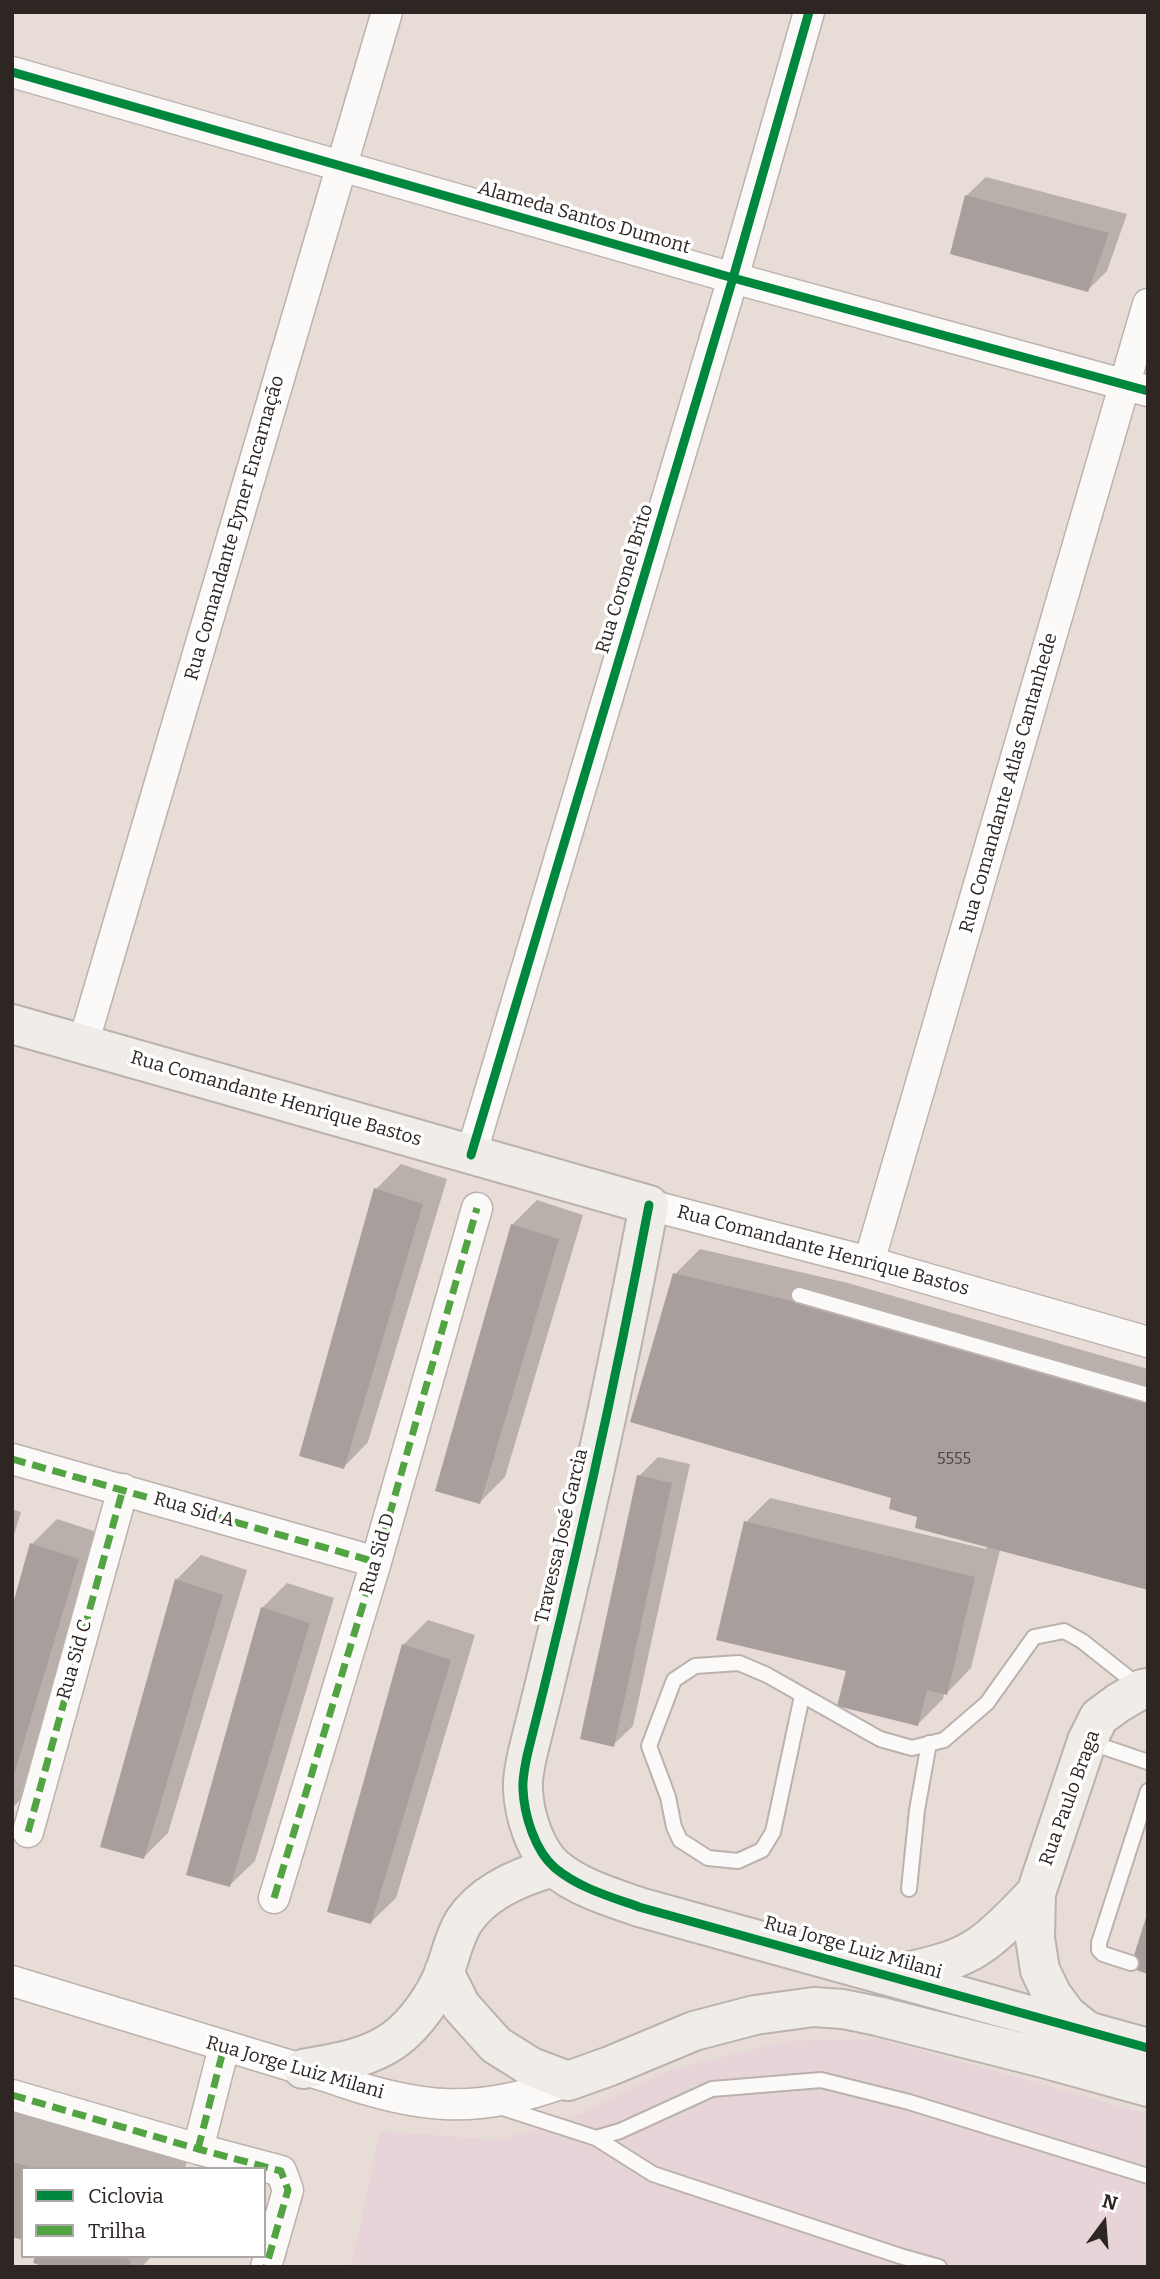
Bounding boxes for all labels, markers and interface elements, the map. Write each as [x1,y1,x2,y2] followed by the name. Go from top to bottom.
[475,177,693,259] street label: Alameda Santos Dumont
[180,373,290,683] street label: Rua Comandante Eyner Encarnação
[591,502,659,656] street label: Rua Coronel Brito
[955,630,1063,936] street label: Rua Comandante Atlas Cantanhede
[128,1046,424,1152] street label: Rua Comandante Henrique Bastos
[674,1201,972,1301] street label: Rua Comandante Henrique Bastos
[531,1446,593,1626] street label: Travessa José Garcia
[937,1450,971,1470] house number: 5555
[151,1488,237,1532] street label: Rua Sid A
[356,1511,400,1597] street label: Rua Sid D
[53,1617,97,1703] street label: Rua Sid C
[1035,1727,1105,1869] street label: Rua Paulo Braga
[761,1912,945,1984] street label: Rua Jorge Luiz Milani
[203,2032,387,2104] street label: Rua Jorge Luiz Milani
[21,2167,266,2258] legend
[88,2183,164,2209] text: Ciclovia
[1069,2188,1139,2258] north arrow
[1100,2189,1120,2215] text: N
[88,2218,146,2244] text: Trilha

